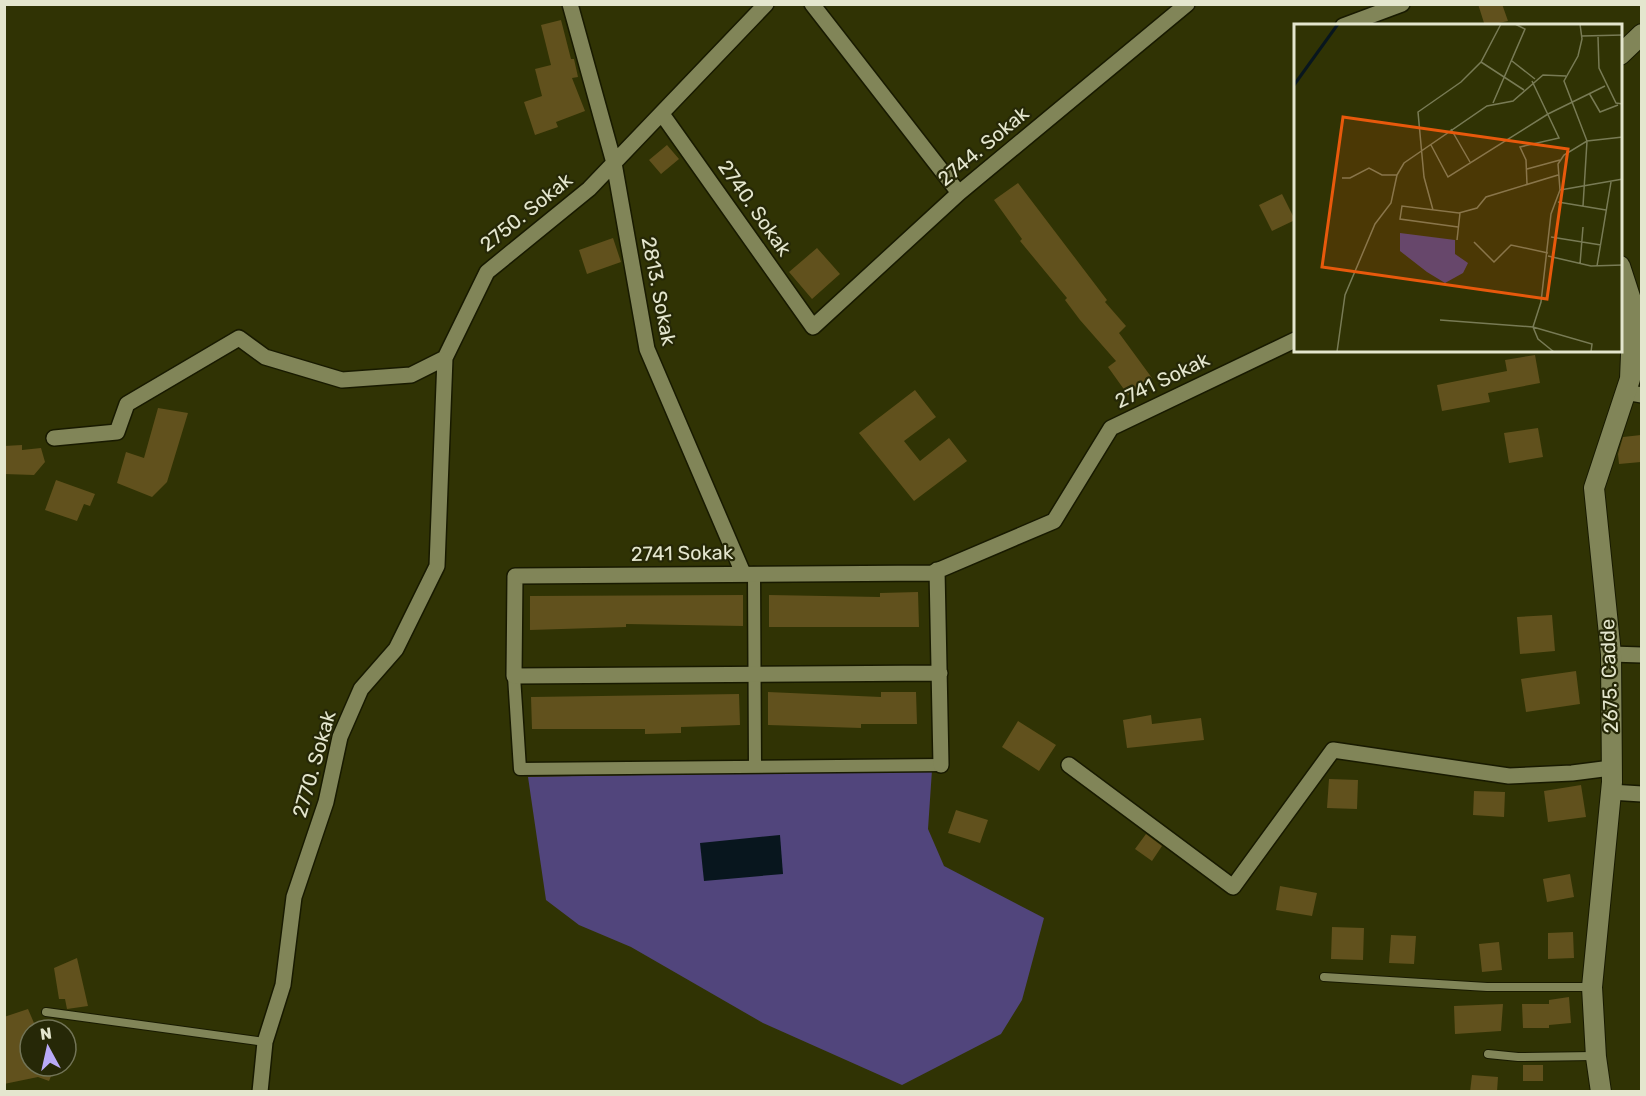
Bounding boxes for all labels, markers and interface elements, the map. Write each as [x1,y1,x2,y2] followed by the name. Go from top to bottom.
[1294,24,1622,352] inset map
[933,101,1034,191] street label: 2744. Sokak
[713,155,797,261] street label: 2740. Sokak
[475,167,577,256] street label: 2750. Sokak
[637,235,681,348] street label: 2813. Sokak
[1111,347,1214,413] street label: 2741 Sokak
[631,540,734,566] street label: 2741 Sokak
[1595,618,1623,734] street label: 2675. Cadde
[287,707,341,820] street label: 2770. Sokak
[18,1018,78,1078] north arrow
[39,1023,53,1044] text: N

